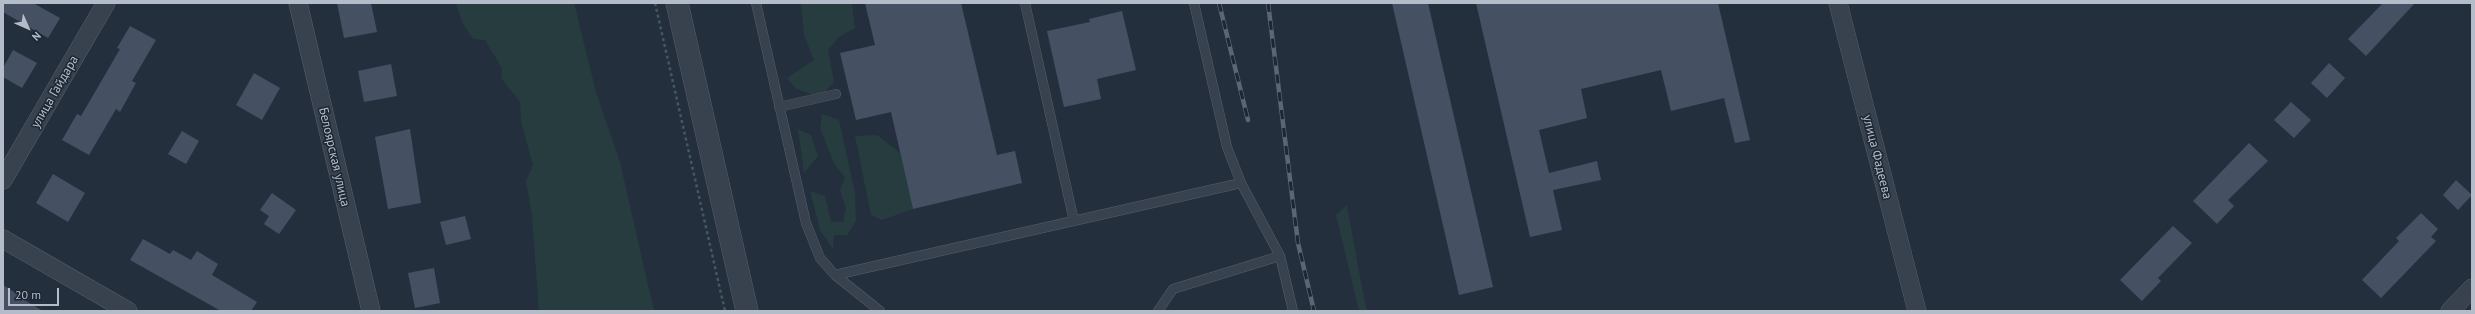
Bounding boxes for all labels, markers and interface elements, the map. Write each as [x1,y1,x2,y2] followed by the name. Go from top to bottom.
[8,8,48,48] north arrow
[29,29,44,44] text: N
[28,53,82,131] street label: улица Гайдара
[315,106,353,208] street label: Белоярская улица
[1859,113,1895,201] street label: улица Фадеева
[10,280,61,306] scale bar
[15,287,41,302] text: 20 m

